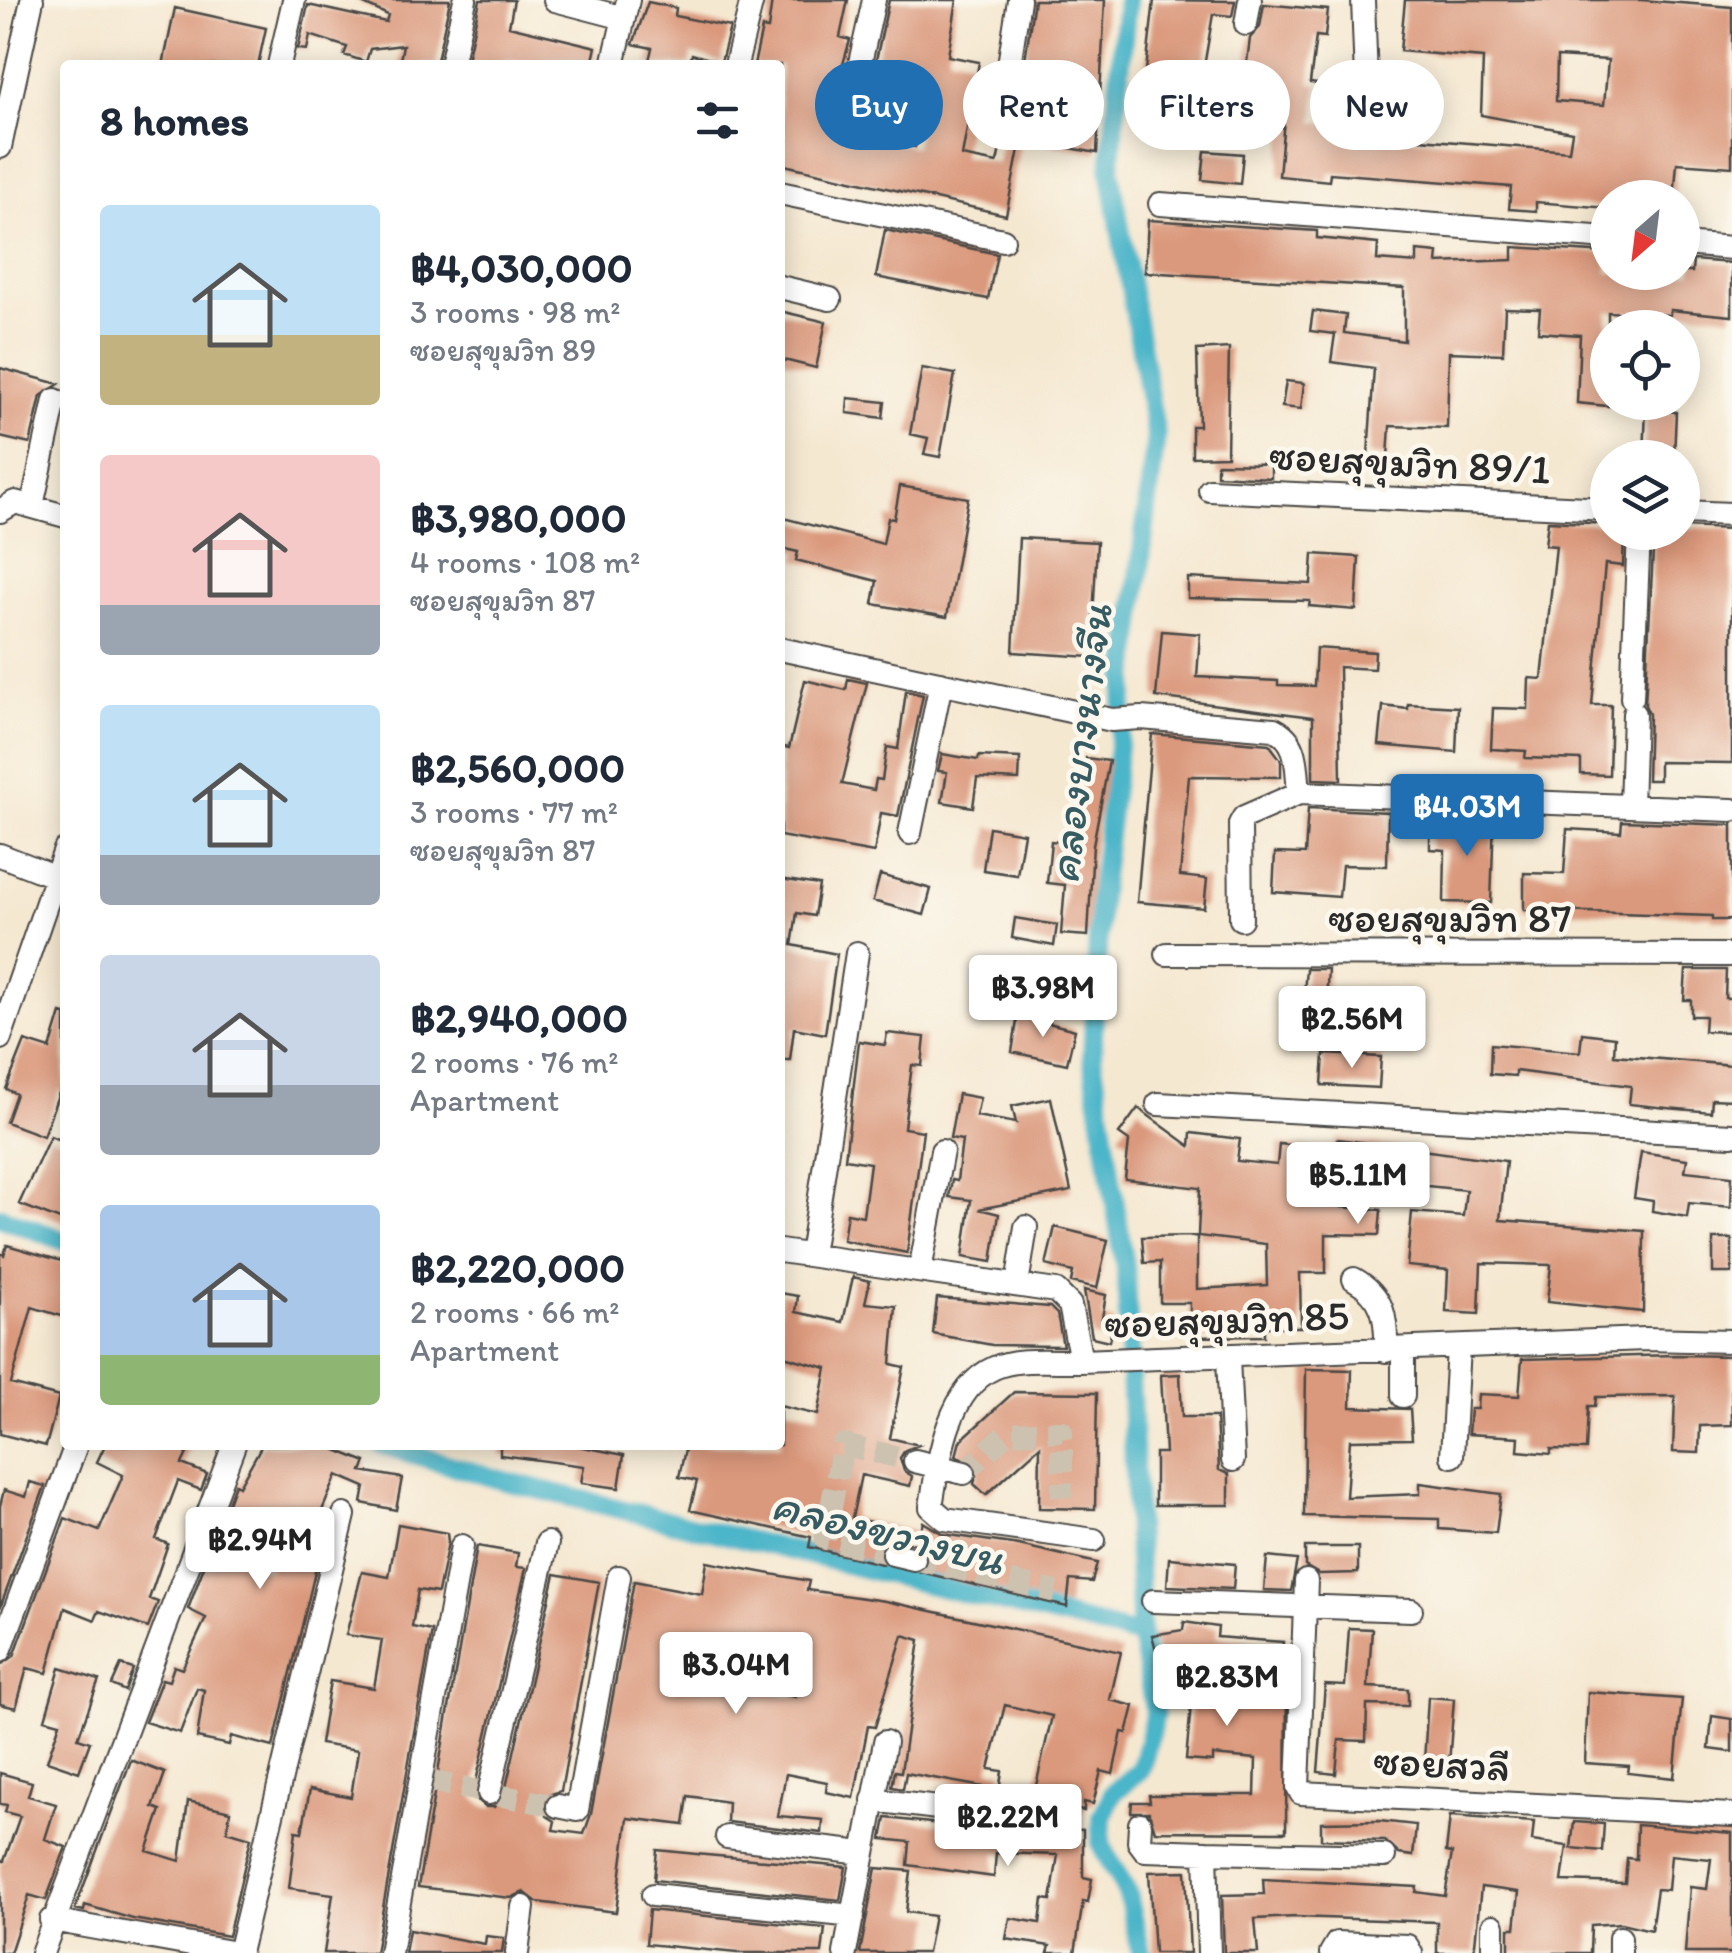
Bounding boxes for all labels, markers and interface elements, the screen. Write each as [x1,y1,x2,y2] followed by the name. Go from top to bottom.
[815,60,943,150] chip: Buy
[963,60,1104,150] chip: Rent
[1124,60,1290,150] chip: Filters
[1310,60,1444,150] chip: New
[690,93,745,148] icon: filters
[100,95,249,146] text: 8 homes
[1590,180,1700,290] north arrow
[1590,180,1700,550] map controls
[410,242,633,293] text: ฿4,030,000
[180,245,300,365] icon: home
[410,293,621,331] text: 3 rooms · 98 m²
[1590,310,1700,420] button: locate
[410,331,596,369] text: ซอยสุขุมวิท 89
[1268,429,1552,497] street label: ซอยสุขุมวิท 89/1
[1590,440,1700,550] button: layers
[410,492,627,543] text: ฿3,980,000
[180,495,300,615] icon: home
[410,543,640,581] text: 4 rooms · 108 m²
[410,581,595,619] text: ซอยสุขุมวิท 87
[1035,600,1123,886] water label: คลองบางนางจีน
[410,742,625,793] text: ฿2,560,000
[180,745,300,865] icon: home
[1386,774,1548,859] pin: ฿4.03M
[1413,787,1521,825] text: ฿4.03M
[410,793,618,831] text: 3 rooms · 77 m²
[410,831,595,869] text: ซอยสุขุมวิท 87
[1328,892,1572,945] street label: ซอยสุขุมวิท 87
[962,955,1124,1040] pin: ฿3.98M
[991,968,1095,1006] text: ฿3.98M
[1271,986,1433,1071] pin: ฿2.56M
[410,992,628,1043] text: ฿2,940,000
[180,995,300,1115] icon: home
[1301,999,1403,1037] text: ฿2.56M
[410,1043,619,1081] text: 2 rooms · 76 m²
[410,1081,559,1119] text: Apartment
[1277,1142,1439,1227] pin: ฿5.11M
[1309,1155,1407,1193] text: ฿5.11M
[410,1242,625,1293] text: ฿2,220,000
[180,1245,300,1365] icon: home
[1104,1289,1350,1351] street label: ซอยสุขุมวิท 85
[410,1293,620,1331] text: 2 rooms · 66 m²
[410,1331,559,1369] text: Apartment
[767,1476,1011,1586] water label: คลองขวางบน
[179,1507,341,1592] pin: ฿2.94M
[207,1520,313,1558] text: ฿2.94M
[655,1632,817,1717] pin: ฿3.04M
[1146,1644,1308,1729] pin: ฿2.83M
[682,1645,790,1683] text: ฿3.04M
[1175,1657,1279,1695] text: ฿2.83M
[1372,1734,1512,1792] street label: ซอยสวลี
[927,1784,1089,1869] pin: ฿2.22M
[957,1797,1059,1835] text: ฿2.22M

